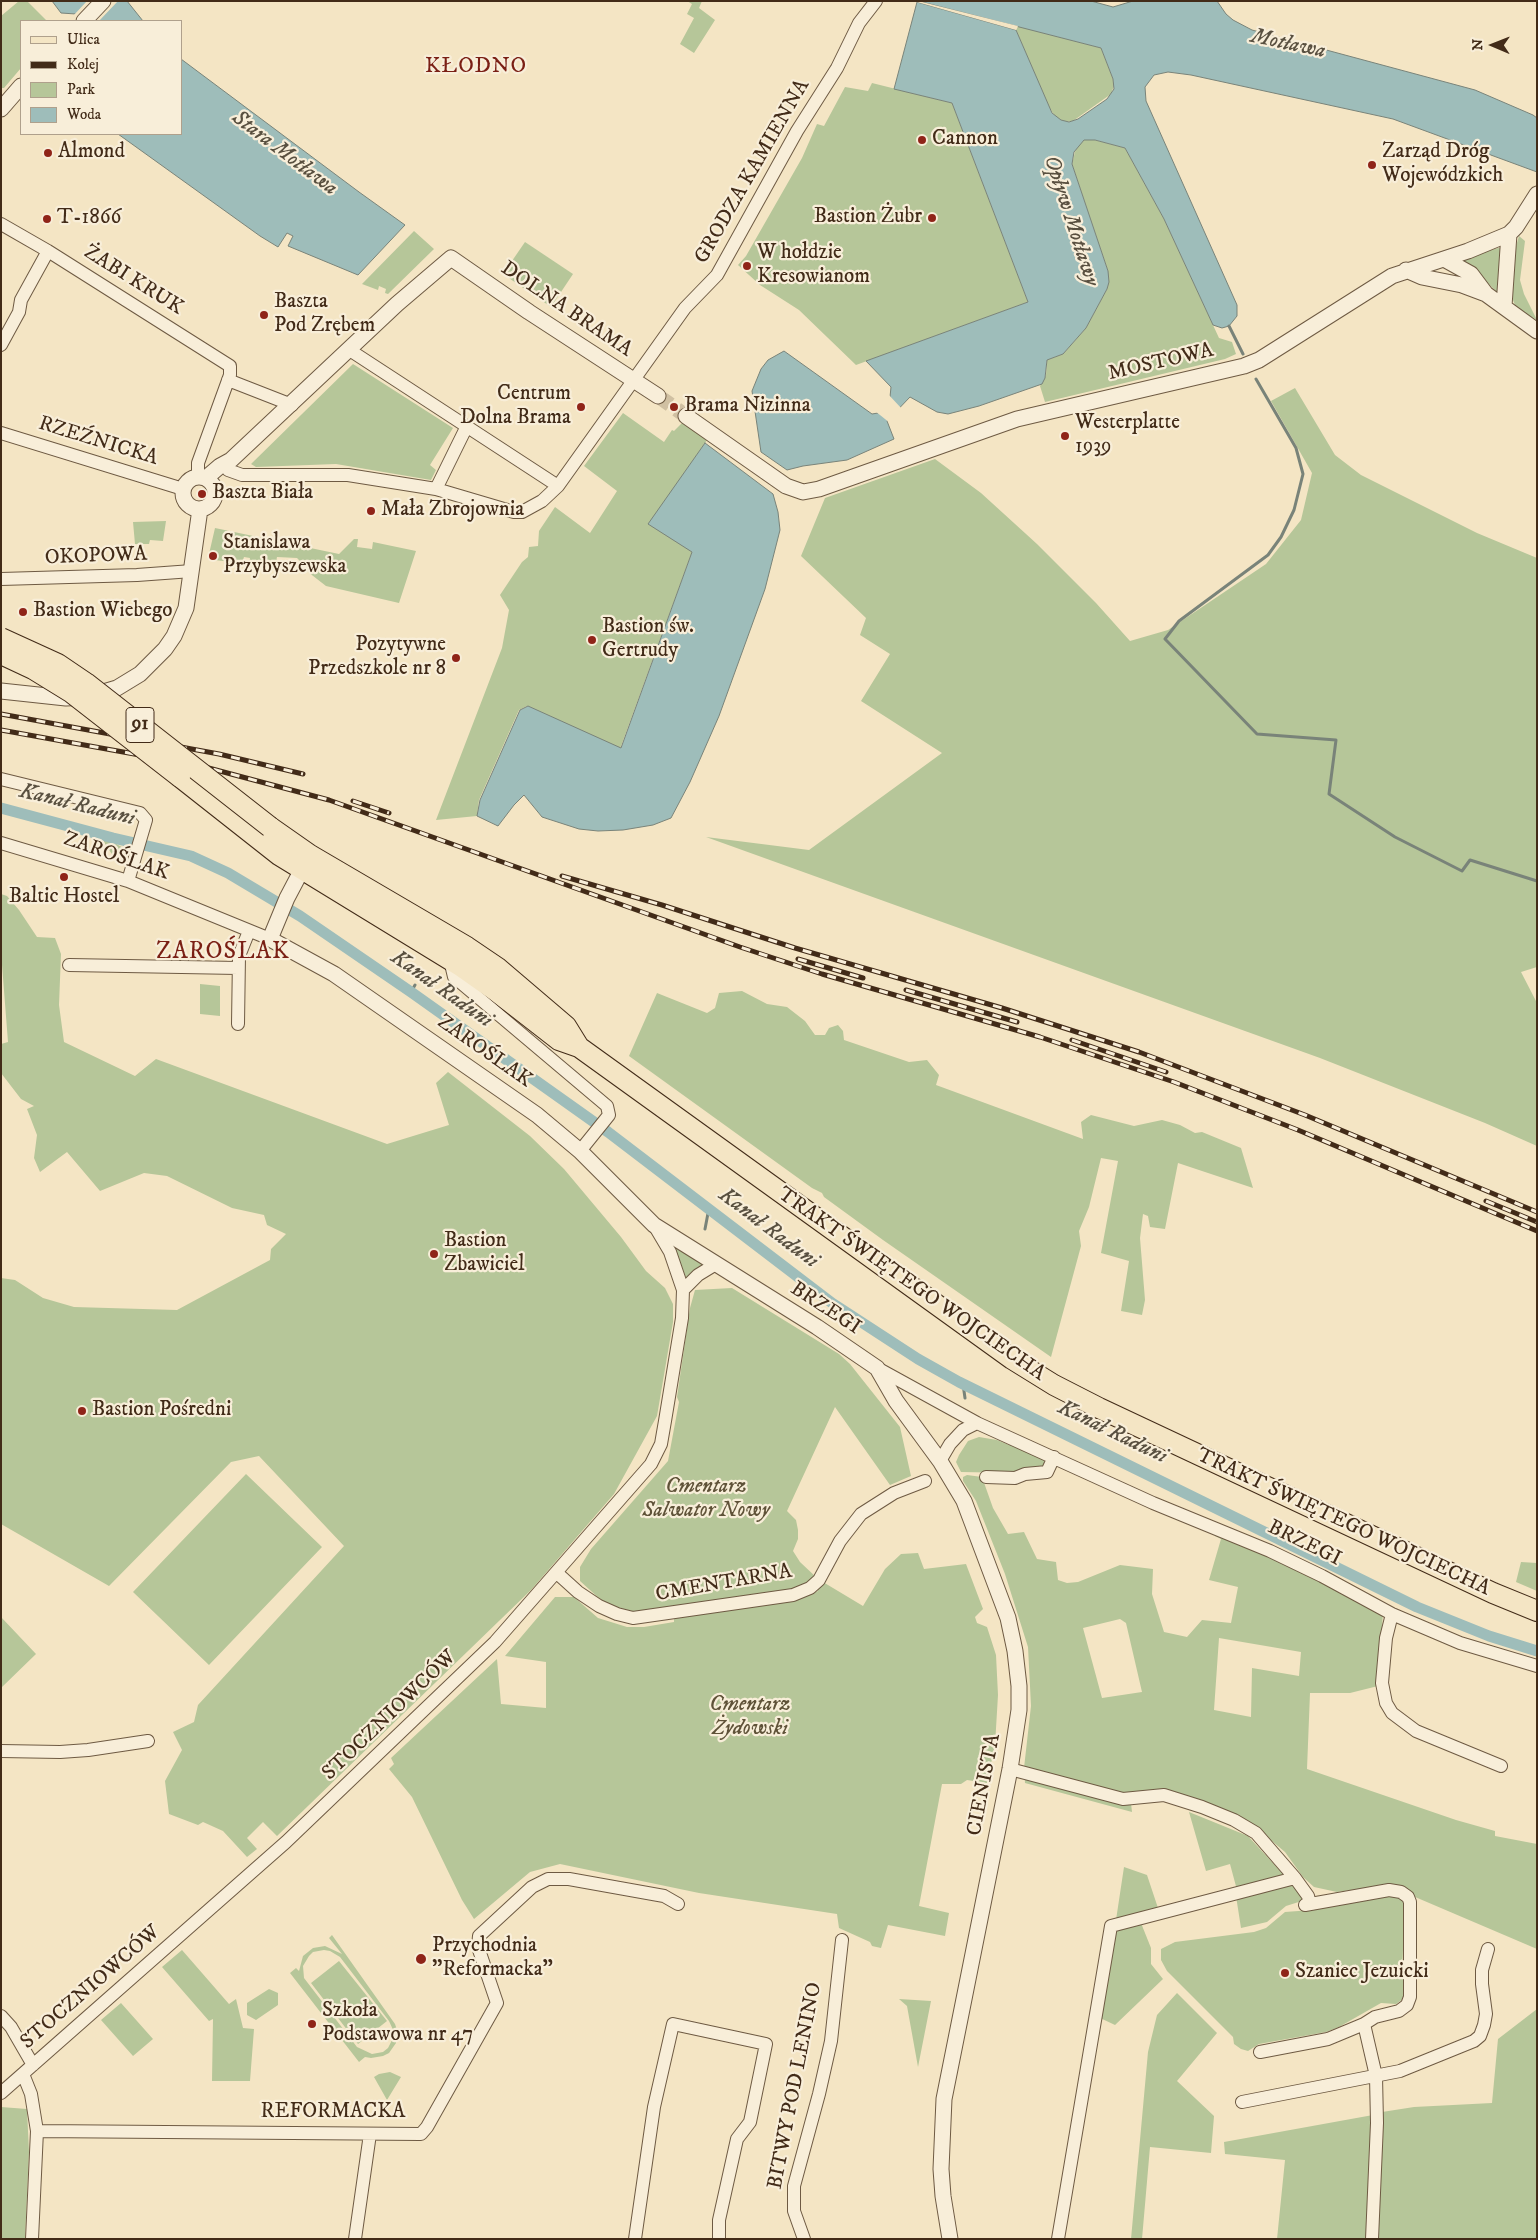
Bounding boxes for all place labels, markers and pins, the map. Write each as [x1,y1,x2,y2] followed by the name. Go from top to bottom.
[932,127,998,153] place label: Cannon
[916,134,928,146] marker: Cannon
[58,140,125,166] place label: Almond
[1382,140,1503,190] place label: Zarząd Dróg Wojewódzkich
[42,147,54,159] marker: Almond
[1366,159,1378,171] marker: Zarząd Dróg Wojewódzkich
[814,205,922,231] place label: Bastion Żubr
[57,206,122,232] place label: T-1866
[926,212,938,224] marker: Bastion Żubr
[41,213,53,225] marker: T-1866
[757,241,870,291] place label: W hołdzie Kresowianom
[741,260,753,272] marker: W hołdzie Kresowianom
[274,290,375,340] place label: Baszta Pod Zrębem
[258,309,270,321] marker: Baszta Pod Zrębem
[460,382,571,432] place label: Centrum Dolna Brama
[684,394,811,420] place label: Brama Nizinna
[575,401,587,413] marker: Centrum Dolna Brama
[668,401,680,413] marker: Brama Nizinna
[1075,411,1180,461] place label: Westerplatte 1939
[1059,430,1071,442] marker: Westerplatte 1939
[212,481,313,507] place label: Baszta Biała
[196,488,208,500] marker: Baszta Biała
[381,498,524,524] place label: Mała Zbrojownia
[365,505,377,517] marker: Mała Zbrojownia
[223,531,346,581] place label: Stanislawa Przybyszewska
[207,550,219,562] marker: Stanislawa Przybyszewska
[33,599,172,625] place label: Bastion Wiebego
[17,606,29,618] marker: Bastion Wiebego
[602,615,694,665] place label: Bastion św. Gertrudy
[308,633,446,683] place label: Pozytywne Przedszkole nr 8
[586,634,598,646] marker: Bastion św. Gertrudy
[450,652,462,664] marker: Pozytywne Przedszkole nr 8
[58,871,70,883] marker: Baltic Hostel
[9,885,119,911] place label: Baltic Hostel
[444,1229,524,1279] place label: Bastion Zbawiciel
[428,1248,440,1260] marker: Bastion Zbawiciel
[92,1398,231,1424] place label: Bastion Pośredni
[76,1405,88,1417] marker: Bastion Pośredni
[432,1934,553,1984] place label: Przychodnia "Reformacka"
[414,1952,428,1966] marker: Przychodnia "Reformacka"
[1295,1960,1429,1986] place label: Szaniec Jezuicki
[1279,1967,1291,1979] marker: Szaniec Jezuicki
[322,1999,473,2049] place label: Szkoła Podstawowa nr 47
[306,2018,318,2030] marker: Szkoła Podstawowa nr 47

